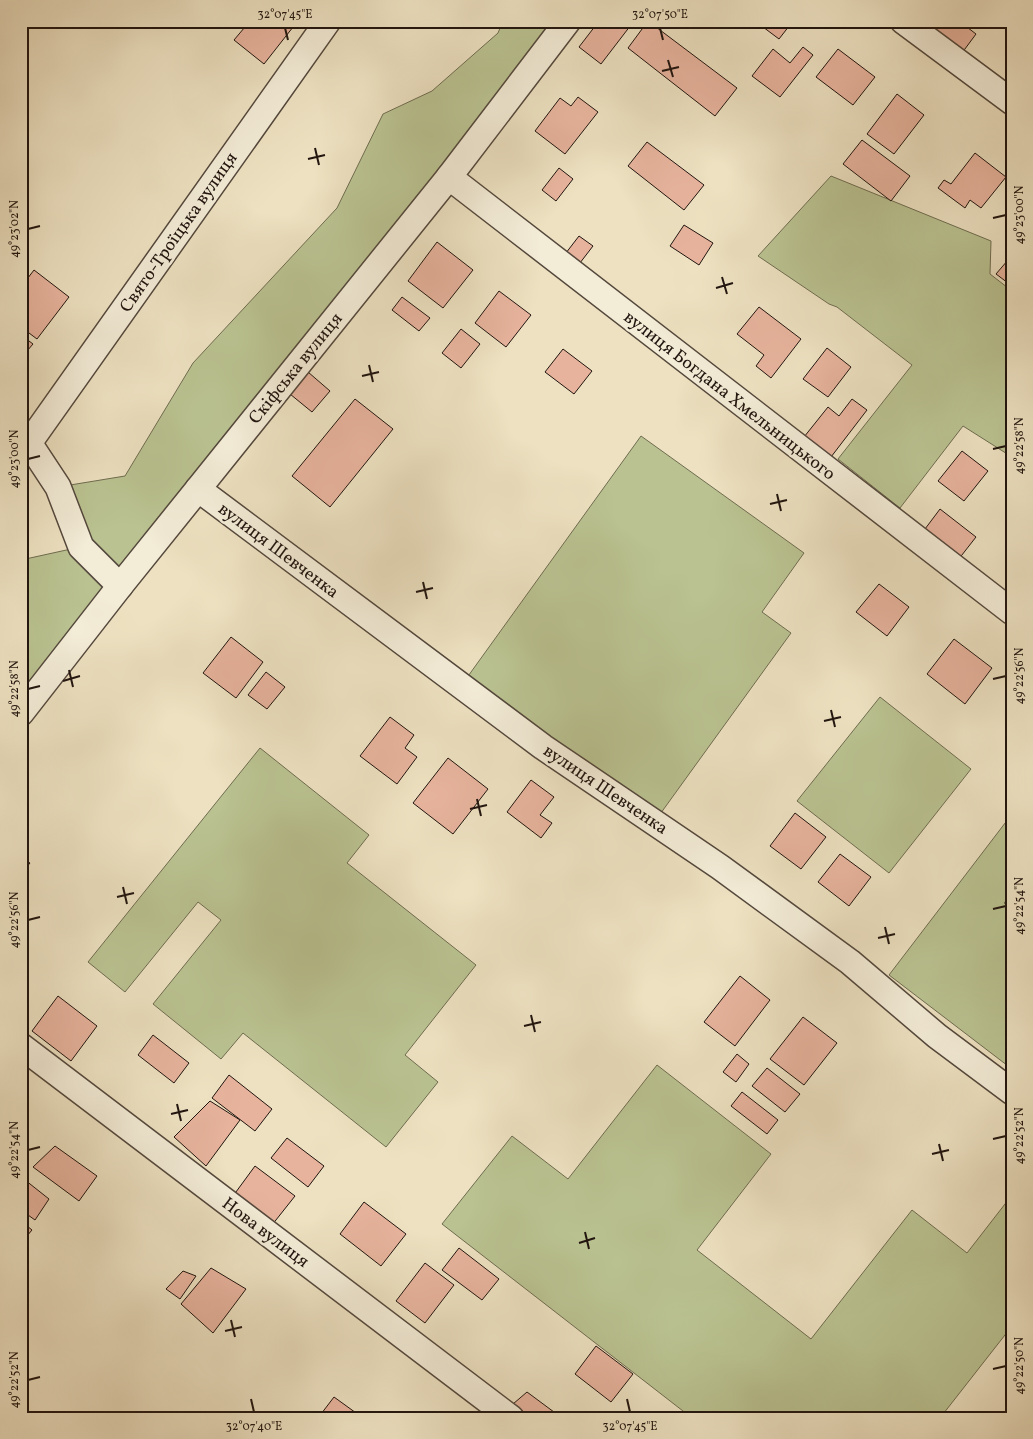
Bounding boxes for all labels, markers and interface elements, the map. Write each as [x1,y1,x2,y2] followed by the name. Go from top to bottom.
[258,7,312,23] text: 32°07'45"E
[632,7,688,23] text: 32°07'50"E
[114,148,244,318] street label: Свято-Троїцька вулиця
[1012,185,1028,244] text: 49°23'00"N
[7,200,23,258] text: 49°23'02"N
[618,305,840,487] street label: вулиця Богдана Хмельницького
[243,308,349,430] street label: Скіфська вулиця
[1012,417,1028,475] text: 49°22'58"N
[7,429,23,488] text: 49°23'00"N
[212,497,344,605] street label: вулиця Шевченка
[1012,647,1028,705] text: 49°22'56"N
[7,660,23,718] text: 49°22'58"N
[538,739,673,841] street label: вулиця Шевченка
[1012,877,1028,935] text: 49°22'54"N
[7,891,23,949] text: 49°22'56"N
[1012,1107,1028,1165] text: 49°22'52"N
[7,1121,23,1179] text: 49°22'54"N
[216,1192,314,1274] street label: Нова вулиця
[1012,1337,1028,1395] text: 49°22'50"N
[7,1351,23,1409] text: 49°22'52"N
[226,1419,282,1435] text: 32°07'40"E
[603,1419,657,1435] text: 32°07'45"E

